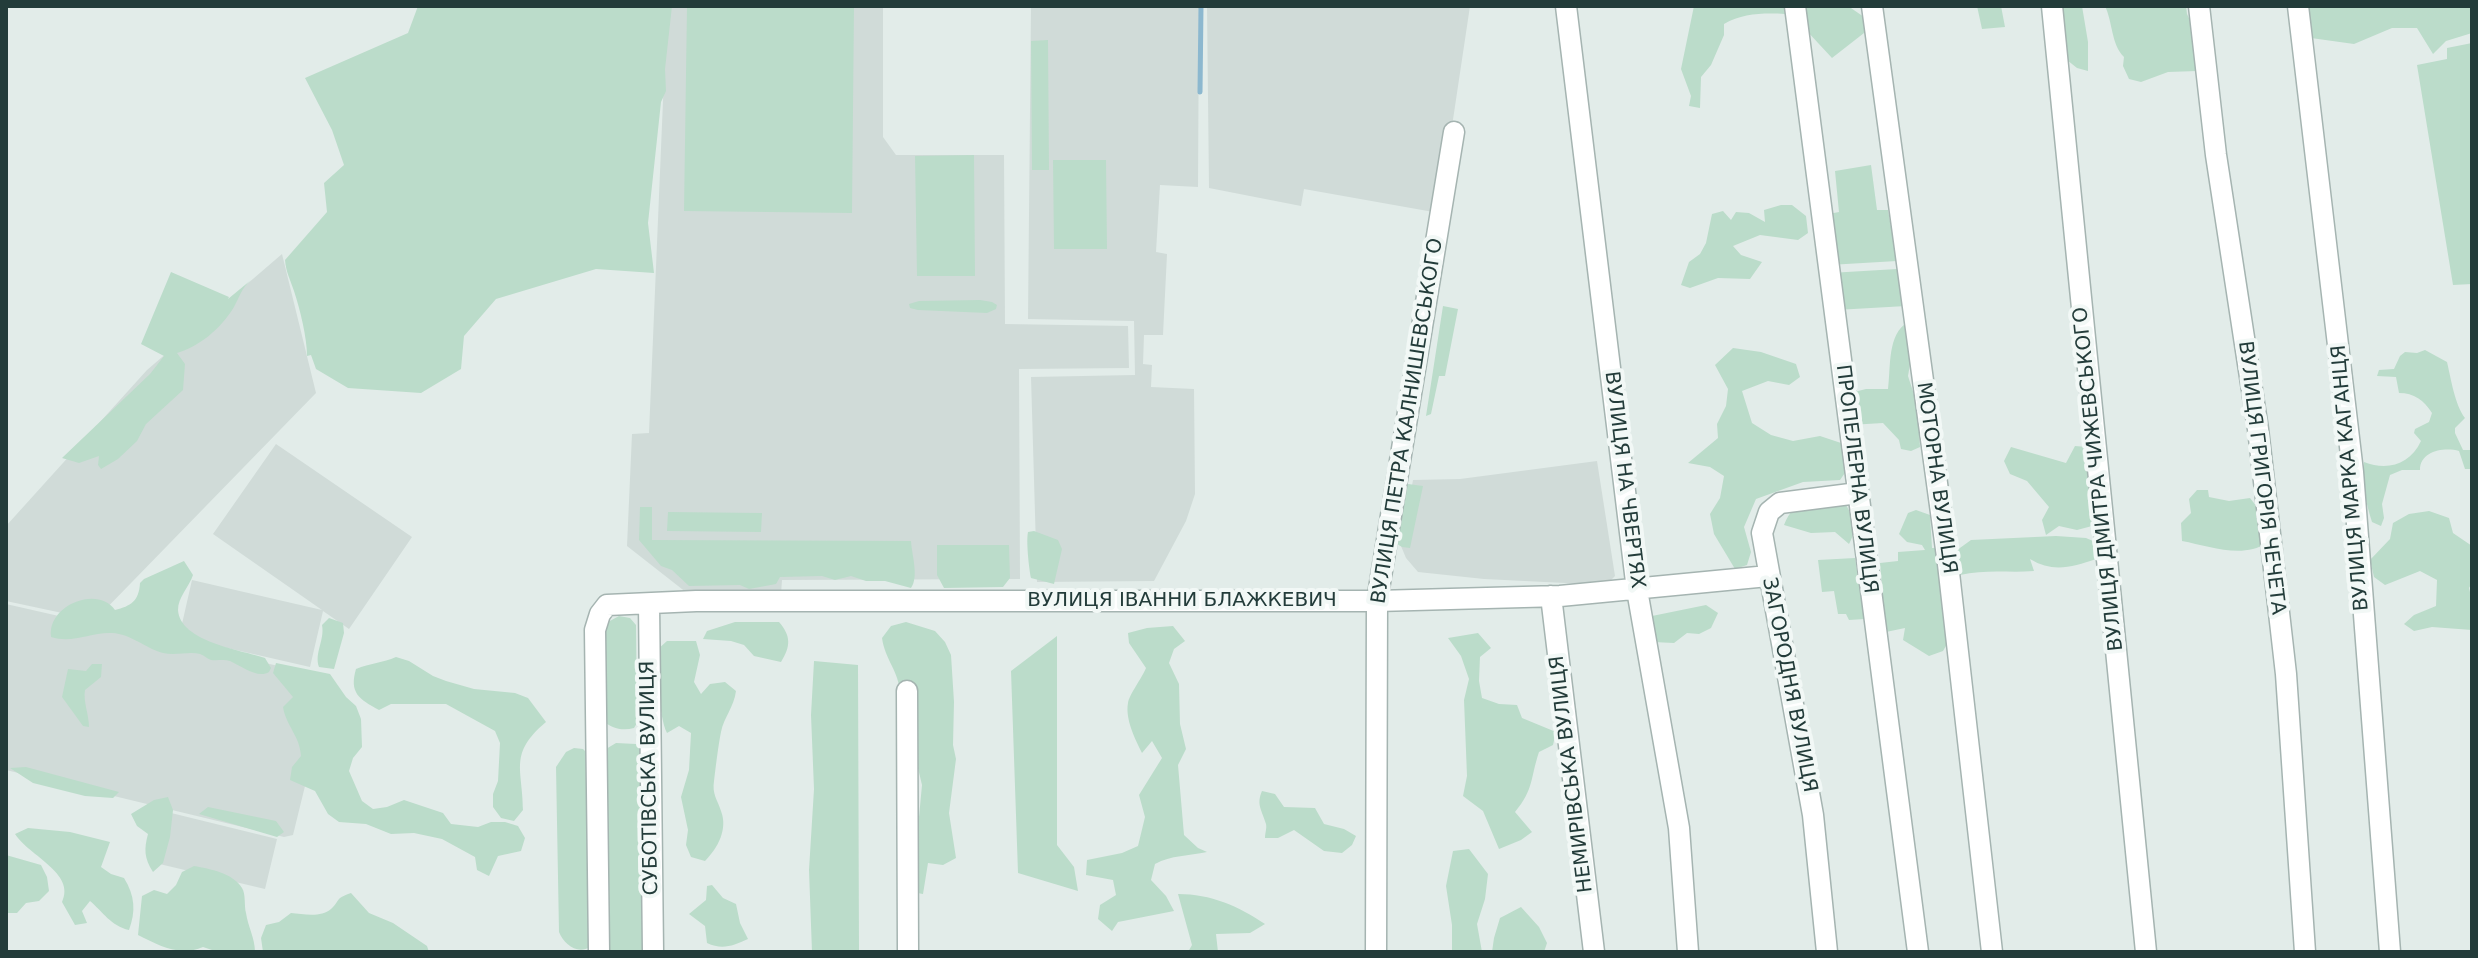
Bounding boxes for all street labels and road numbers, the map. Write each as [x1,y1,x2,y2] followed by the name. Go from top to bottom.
[1367,236,1449,606] street label: ВУЛИЦЯ ПЕТРА КАЛНИШЕВСЬКОГО
[2069,306,2129,652] street label: ВУЛИЦЯ ДМИТРА ЧИЖЕВСЬКОГО
[2232,340,2290,616] street label: ВУЛИЦЯ ГРИГОРІЯ ЧЕЧЕТА
[2327,344,2375,612] street label: ВУЛИЦЯ МАРКА КАГАНЦЯ
[1830,363,1882,595] street label: ПРОПЕЛЕРНА ВУЛИЦЯ
[1599,370,1649,590] street label: ВУЛИЦЯ НА ЧВЕРТЯХ
[1911,381,1961,575] street label: МОТОРНА ВУЛИЦЯ
[1756,575,1822,795] street label: ЗАГОРОДНЯ ВУЛИЦЯ
[1027,589,1337,613] street label: ВУЛИЦЯ ІВАННИ БЛАЖКЕВИЧ
[1546,654,1598,894] street label: НЕМИРІВСЬКА ВУЛИЦЯ
[636,660,664,896] street label: СУБОТІВСЬКА ВУЛИЦЯ

